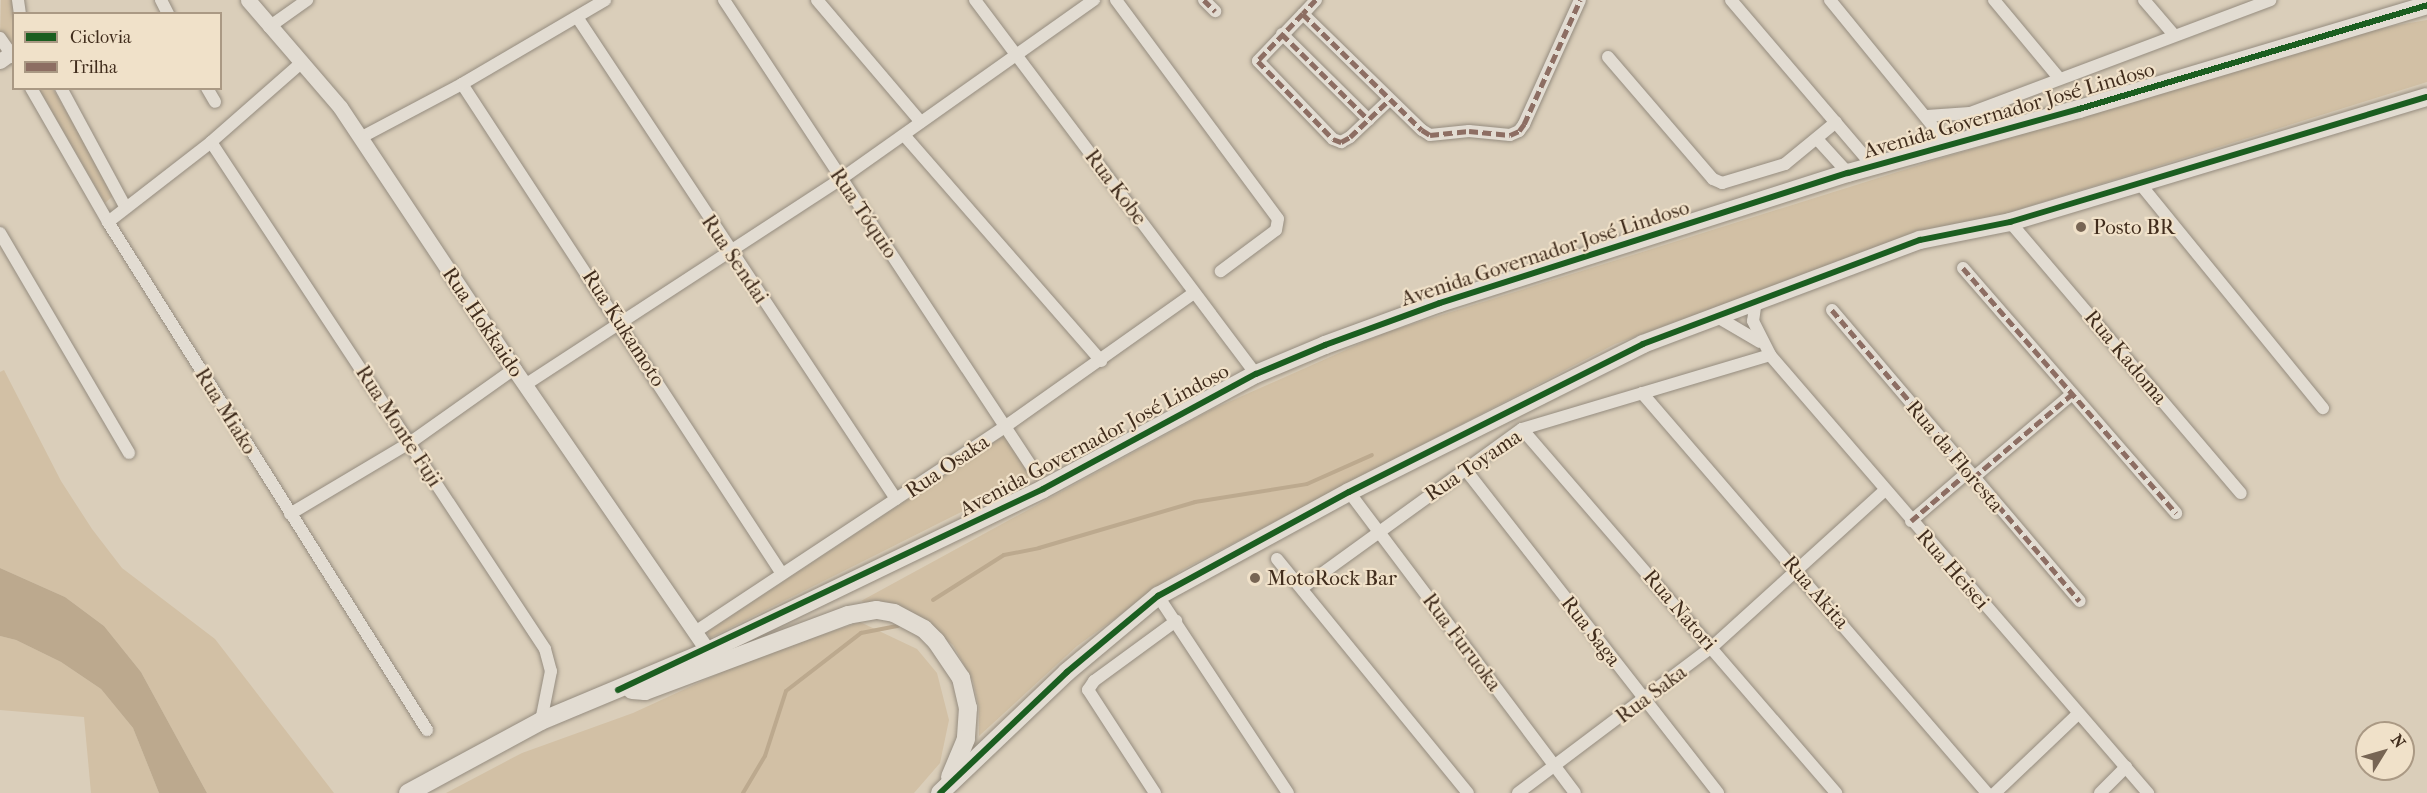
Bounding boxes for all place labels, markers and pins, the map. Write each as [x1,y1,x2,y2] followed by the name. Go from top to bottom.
[2093,214,2175,240] place label: Posto BR
[2074,220,2088,234] marker: Posto BR
[1267,565,1397,591] place label: MotoRock Bar
[1248,571,1262,585] marker: MotoRock Bar

